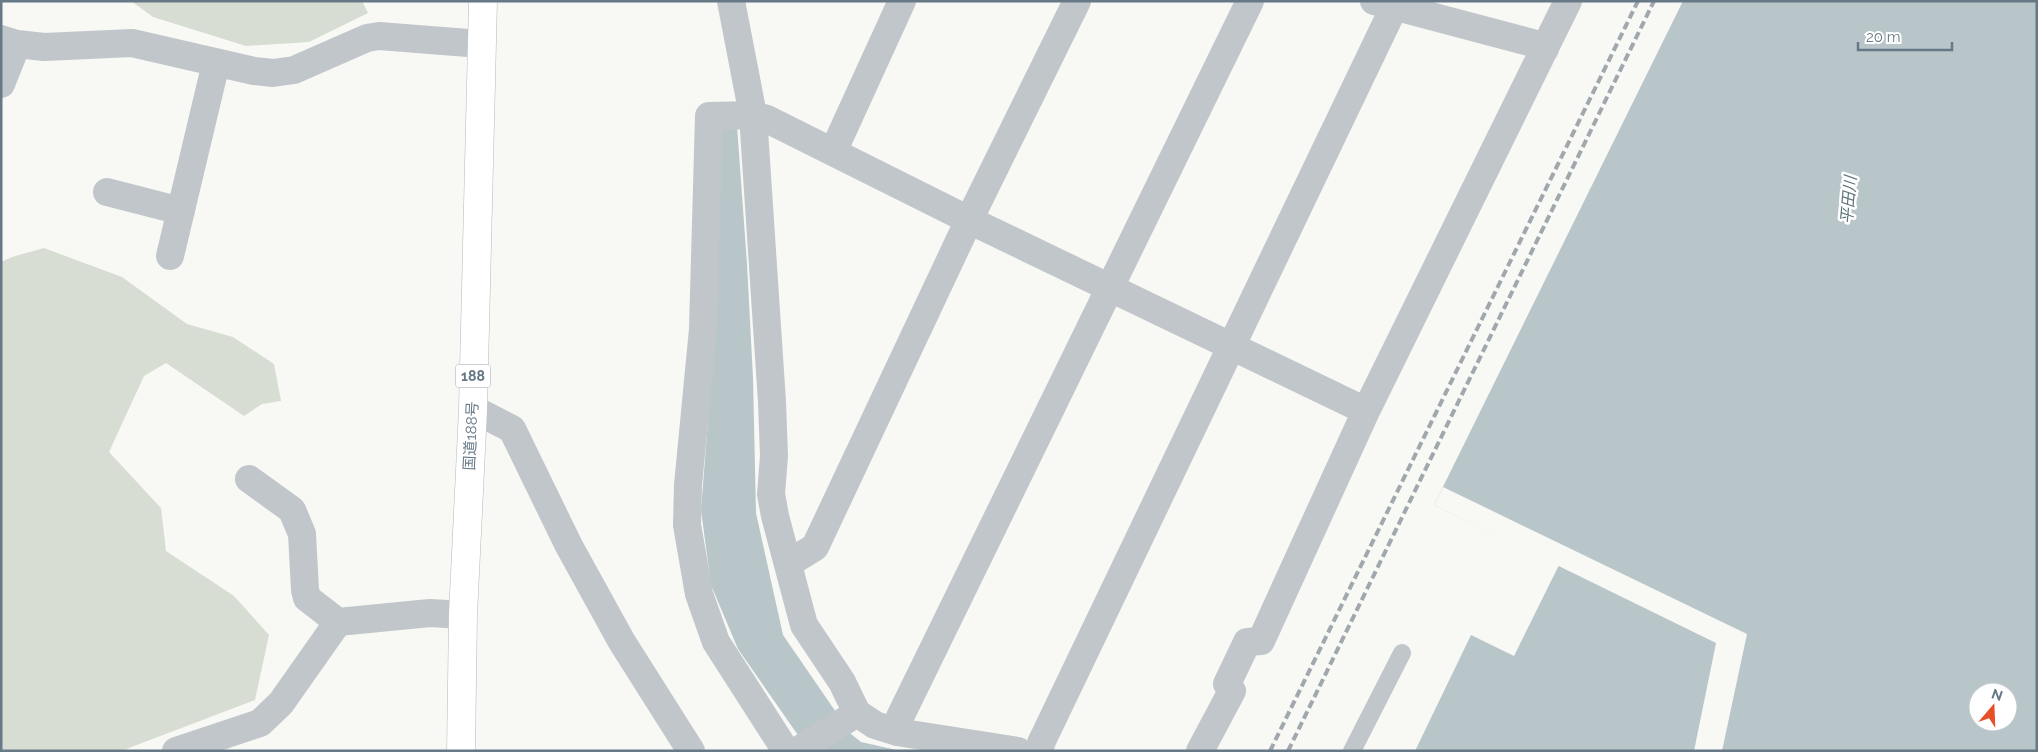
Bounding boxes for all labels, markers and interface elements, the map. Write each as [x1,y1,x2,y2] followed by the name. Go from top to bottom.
[1858,20,1952,52] scale bar
[1866,28,1901,46] text: 20 m
[1837,173,1860,225] water label: 平田川
[456,364,490,388] road number: 188
[460,401,482,471] street label: 国道188号
[1968,682,2018,732] north arrow
[1990,685,2005,704] text: N

